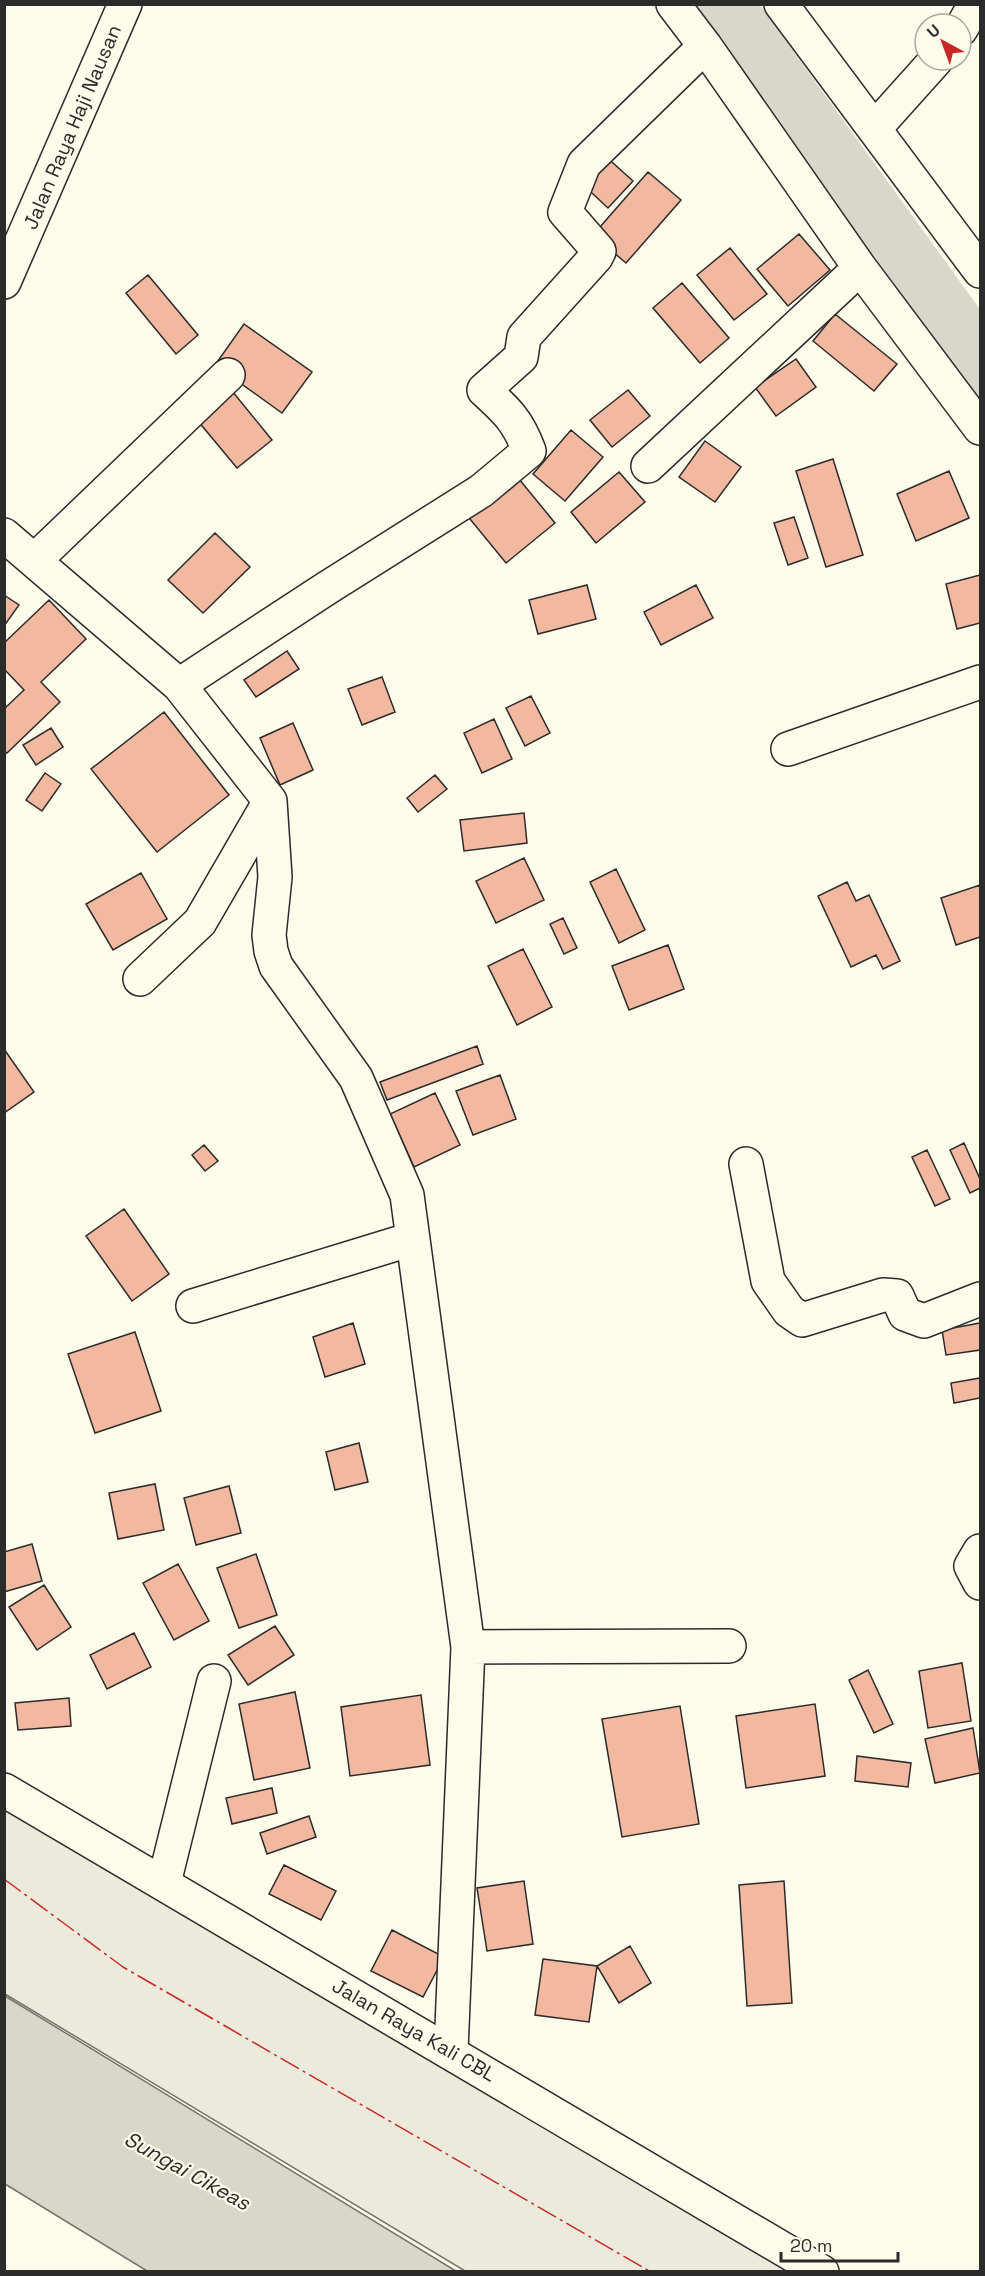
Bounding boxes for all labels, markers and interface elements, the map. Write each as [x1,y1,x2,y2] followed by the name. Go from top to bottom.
[913,12,973,72] north arrow
[923,20,944,43] text: U
[17,21,127,233] street label: Jalan Raya Haji Nausan
[327,1972,501,2088] street label: Jalan Raya Kali CBL
[120,2125,256,2217] water label: Sungai Cikeas
[781,2225,898,2263] scale bar
[790,2234,833,2257] text: 20 m

